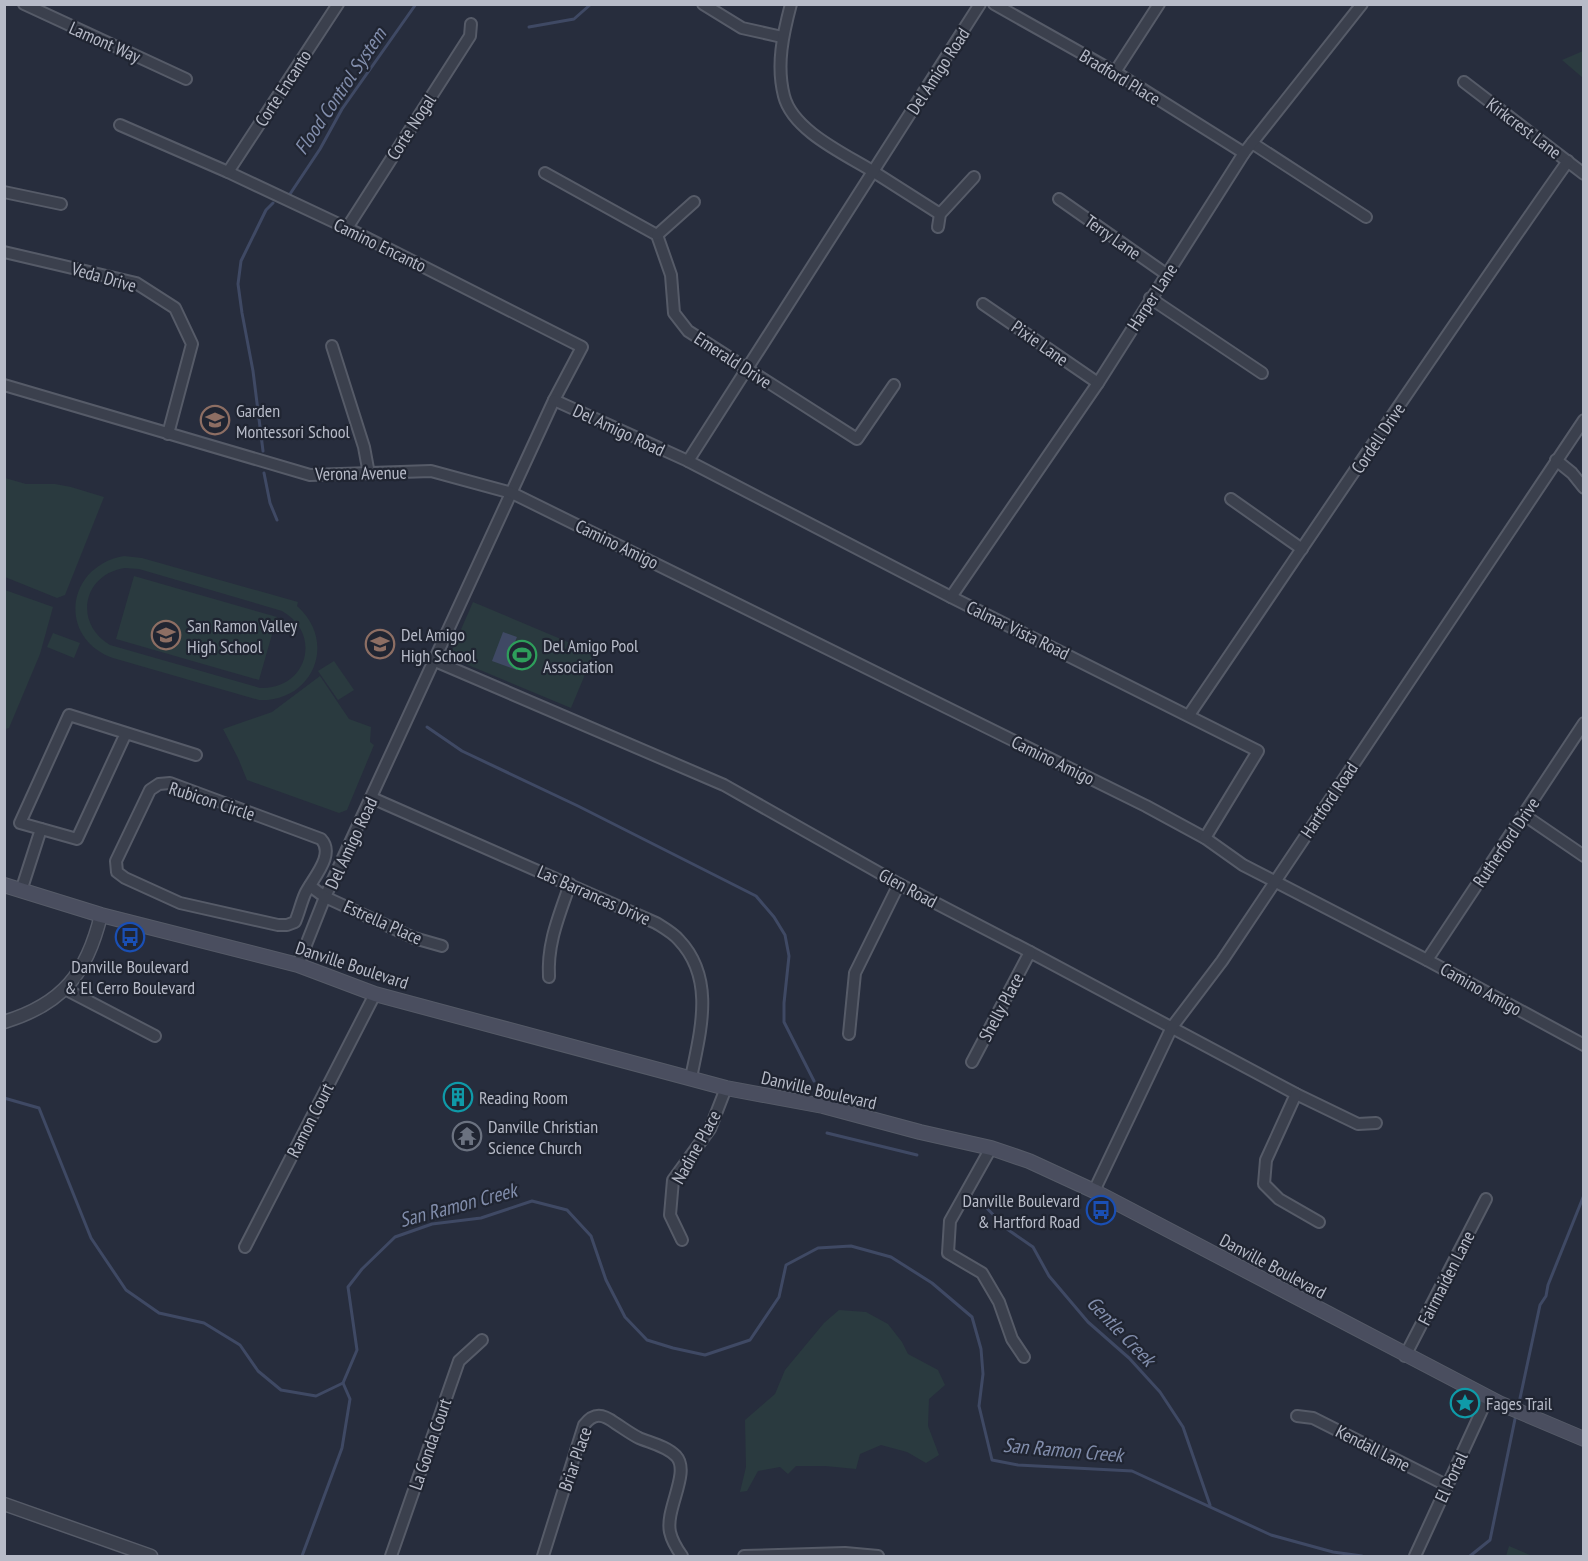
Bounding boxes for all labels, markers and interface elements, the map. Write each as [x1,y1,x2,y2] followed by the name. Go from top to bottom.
[66,16,144,68] street label: Lamont Way
[288,22,392,159] water label: Flood Control System
[901,23,975,119] street label: Del Amigo Road
[1075,44,1165,110] street label: Bradford Place
[250,45,316,131] street label: Corte Encanto
[381,89,441,164] street label: Corte Nogal
[1482,92,1566,164] street label: Kirkcrest Lane
[1080,209,1146,265] street label: Terry Lane
[330,213,430,277] street label: Camino Encanto
[68,257,139,297] street label: Veda Drive
[1122,259,1182,335] street label: Harper Lane
[1007,315,1073,371] street label: Pixie Lane
[690,327,776,393] street label: Emerald Drive
[1346,398,1410,478] street label: Cordell Drive
[236,399,351,443] place label: Garden Montessori School
[569,399,669,461] street label: Del Amigo Road
[199,404,231,436] school or university icon: Garden Montessori School
[314,461,407,485] street label: Verona Avenue
[572,514,662,574] street label: Camino Amigo
[963,595,1073,665] street label: Calmar Vista Road
[187,614,298,658] place label: San Ramon Valley High School
[150,619,182,651] school or university icon: San Ramon Valley High School
[401,623,477,667] place label: Del Amigo High School
[364,628,396,660] school or university icon: Del Amigo High School
[543,634,639,678] place label: Del Amigo Pool Association
[506,639,538,671] sports icon: Del Amigo Pool Association
[1008,730,1098,790] street label: Camino Amigo
[1295,758,1363,842] street label: Hartford Road
[166,776,258,826] street label: Rubicon Circle
[320,793,382,893] street label: Del Amigo Road
[1468,793,1544,891] street label: Rutherford Drive
[534,860,654,930] street label: Las Barrancas Drive
[875,863,941,913] street label: Glen Road
[340,894,426,950] street label: Estrella Place
[114,921,146,953] bus stop icon: Danville Boulevard & El Cerro Boulevard
[293,936,411,994] street label: Danville Boulevard
[65,955,195,999] place label: Danville Boulevard & El Cerro Boulevard
[1436,957,1526,1021] street label: Camino Amigo
[973,969,1029,1045] street label: Shelly Place
[759,1066,879,1114] street label: Danville Boulevard
[281,1079,339,1161] street label: Ramon Court
[442,1081,474,1113] building icon: Reading Room
[479,1086,568,1109] place label: Reading Room
[666,1106,726,1188] street label: Nadine Place
[488,1115,598,1159] place label: Danville Christian Science Church
[451,1120,483,1152] temple icon: Danville Christian Science Church
[396,1176,522,1233] water label: San Ramon Creek
[963,1189,1080,1233] place label: Danville Boulevard & Hartford Road
[1085,1194,1117,1226] bus stop icon: Danville Boulevard & Hartford Road
[1412,1227,1480,1329] street label: Fairmaiden Lane
[1216,1228,1330,1304] street label: Danville Boulevard
[1081,1290,1162,1373] water label: Gentle Creek
[1449,1387,1481,1419] place icon: Fages Trail
[1486,1392,1553,1415] place label: Fages Trail
[404,1395,456,1493] street label: La Gonda Court
[1332,1419,1414,1477] street label: Kendall Lane
[553,1424,597,1494] street label: Briar Place
[1002,1432,1126,1468] water label: San Ramon Creek
[1429,1447,1473,1506] street label: El Portal

